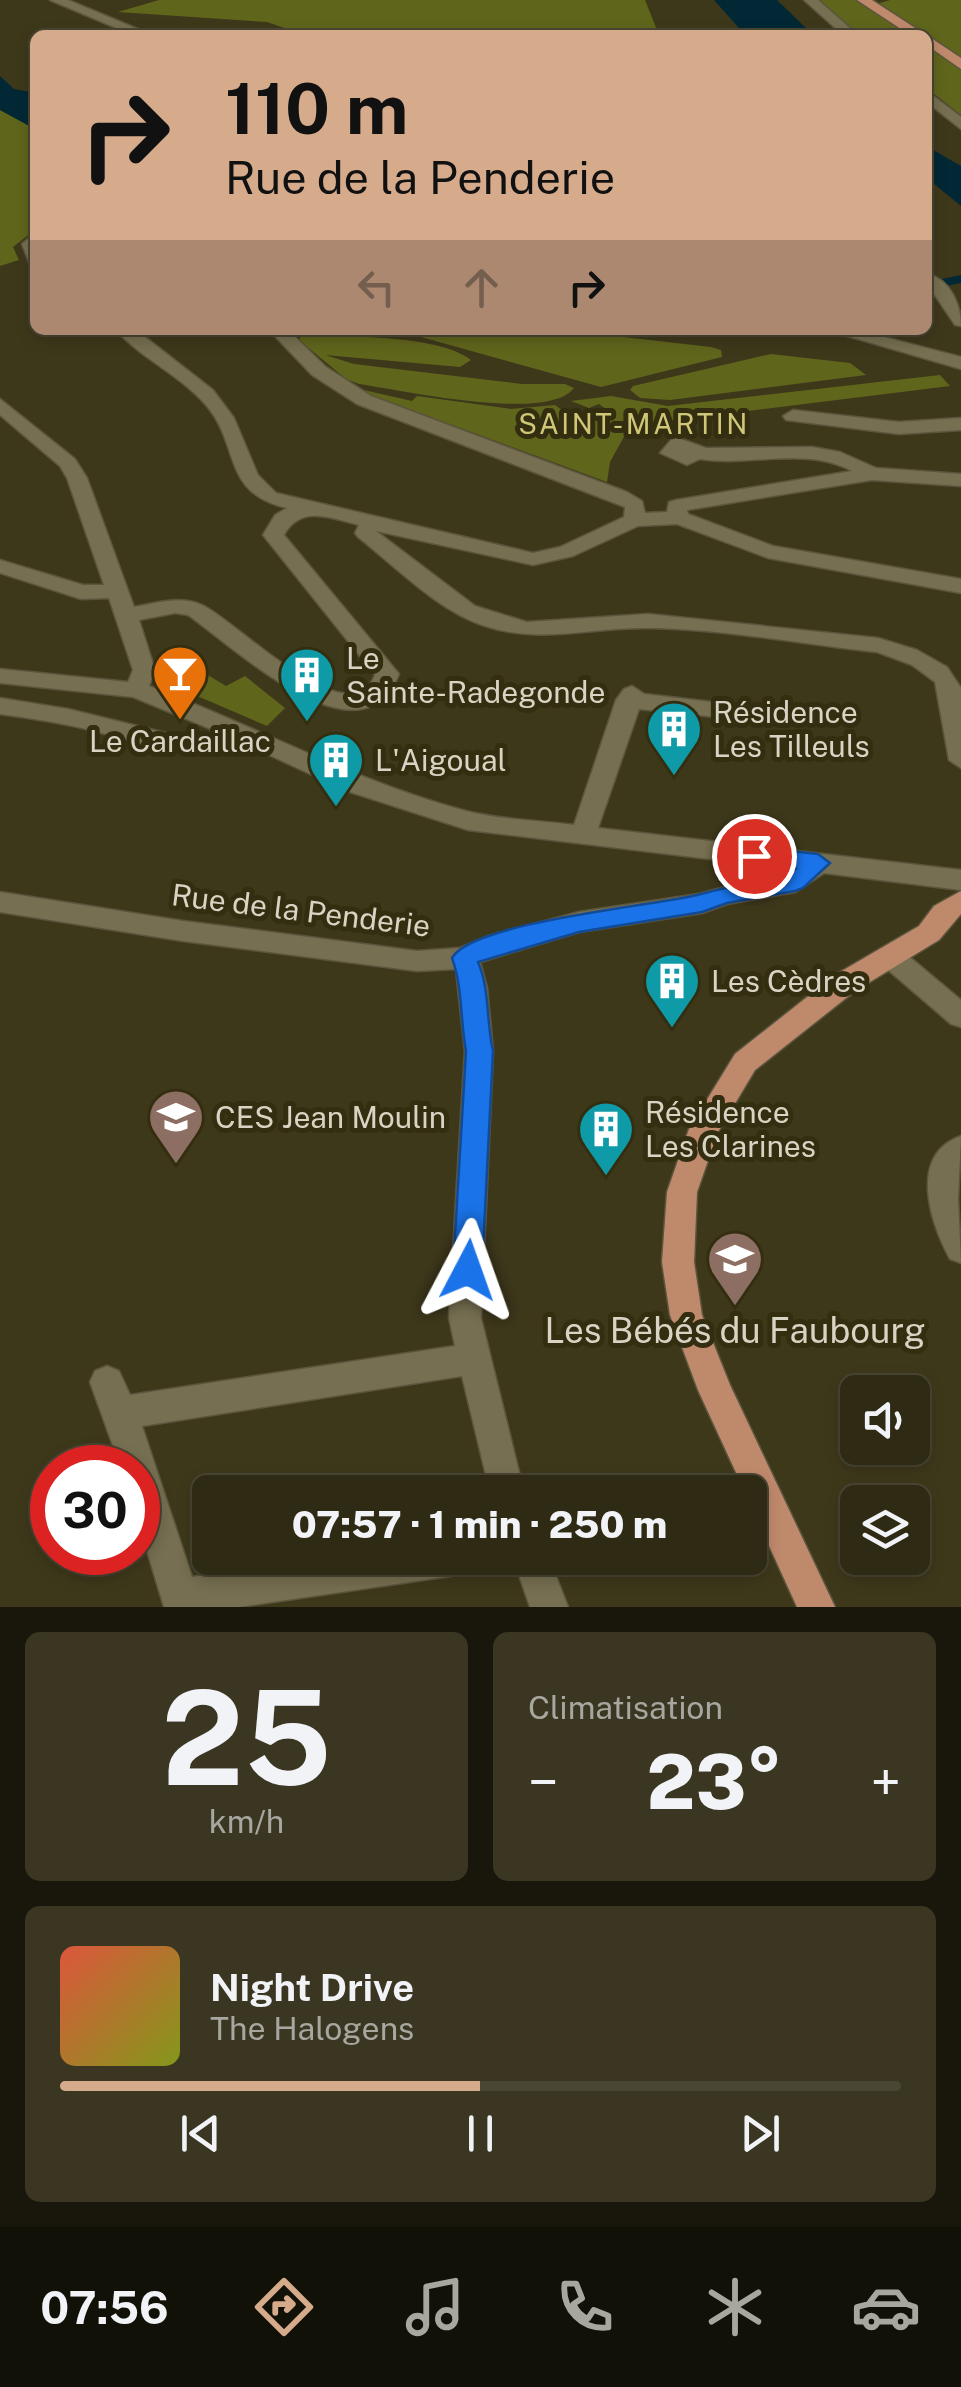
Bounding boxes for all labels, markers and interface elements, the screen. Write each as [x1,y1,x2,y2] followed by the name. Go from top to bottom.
[225,67,409,150] text: 110 m
[60,70,190,200] icon: right
[225,151,615,204] text: Rue de la Penderie
[349,260,404,315] icon: left
[454,260,509,315] icon: ahead
[559,260,614,315] icon: right
[518,407,750,440] district label: SAINT-MARTIN
[346,640,605,710] place label: Le Sainte-Radegonde
[150,643,210,722] bar icon: Le Cardaillac
[277,645,337,724] building icon: Le Sainte-Radegonde
[713,694,870,764] place label: Résidence Les Tilleuls
[644,699,704,778] building icon: Résidence Les Tilleuls
[89,723,271,759] place label: Le Cardaillac
[306,730,366,809] building icon: L'Aigoual
[375,742,507,778] place label: L'Aigoual
[712,814,797,899] pin
[727,829,782,884] icon: arrive
[170,876,432,944] street label: Rue de la Penderie
[642,951,702,1030] building icon: Les Cèdres
[711,963,866,999] place label: Les Cèdres
[146,1087,206,1166] school or university icon: CES Jean Moulin
[645,1094,816,1164] place label: Résidence Les Clarines
[215,1099,446,1135] place label: CES Jean Moulin
[576,1099,636,1178] building icon: Résidence Les Clarines
[416,1218,520,1322] position arrow
[705,1229,765,1308] school or university icon: Les Bébés du Faubourg
[544,1310,926,1351] place label: Les Bébés du Faubourg
[840,1375,930,1575] map controls
[840,1375,930,1465] button: sound
[30,1445,160,1575] speed limit sign: 30
[840,1485,930,1575] button: layers
[292,1502,667,1547] text: 07:57 · 1 min · 250 m
[161,1662,332,1814] text: 25
[528,1689,723,1726] text: Climatisation
[647,1738,782,1826] text: 23°
[528,1750,559,1814] text: −
[871,1750,901,1814] text: +
[209,1803,284,1840] text: km/h
[210,1965,414,2010] text: Night Drive
[210,2010,414,2047] text: The Halogens
[173,2106,228,2161] icon: previous
[453,2106,508,2161] icon: pause
[733,2106,788,2161] icon: next
[249,2272,319,2342] icon: directions
[400,2272,470,2342] icon: music
[550,2272,620,2342] icon: phone
[700,2272,770,2342] icon: climate
[851,2272,921,2342] icon: car
[40,2281,169,2334] text: 07:56

